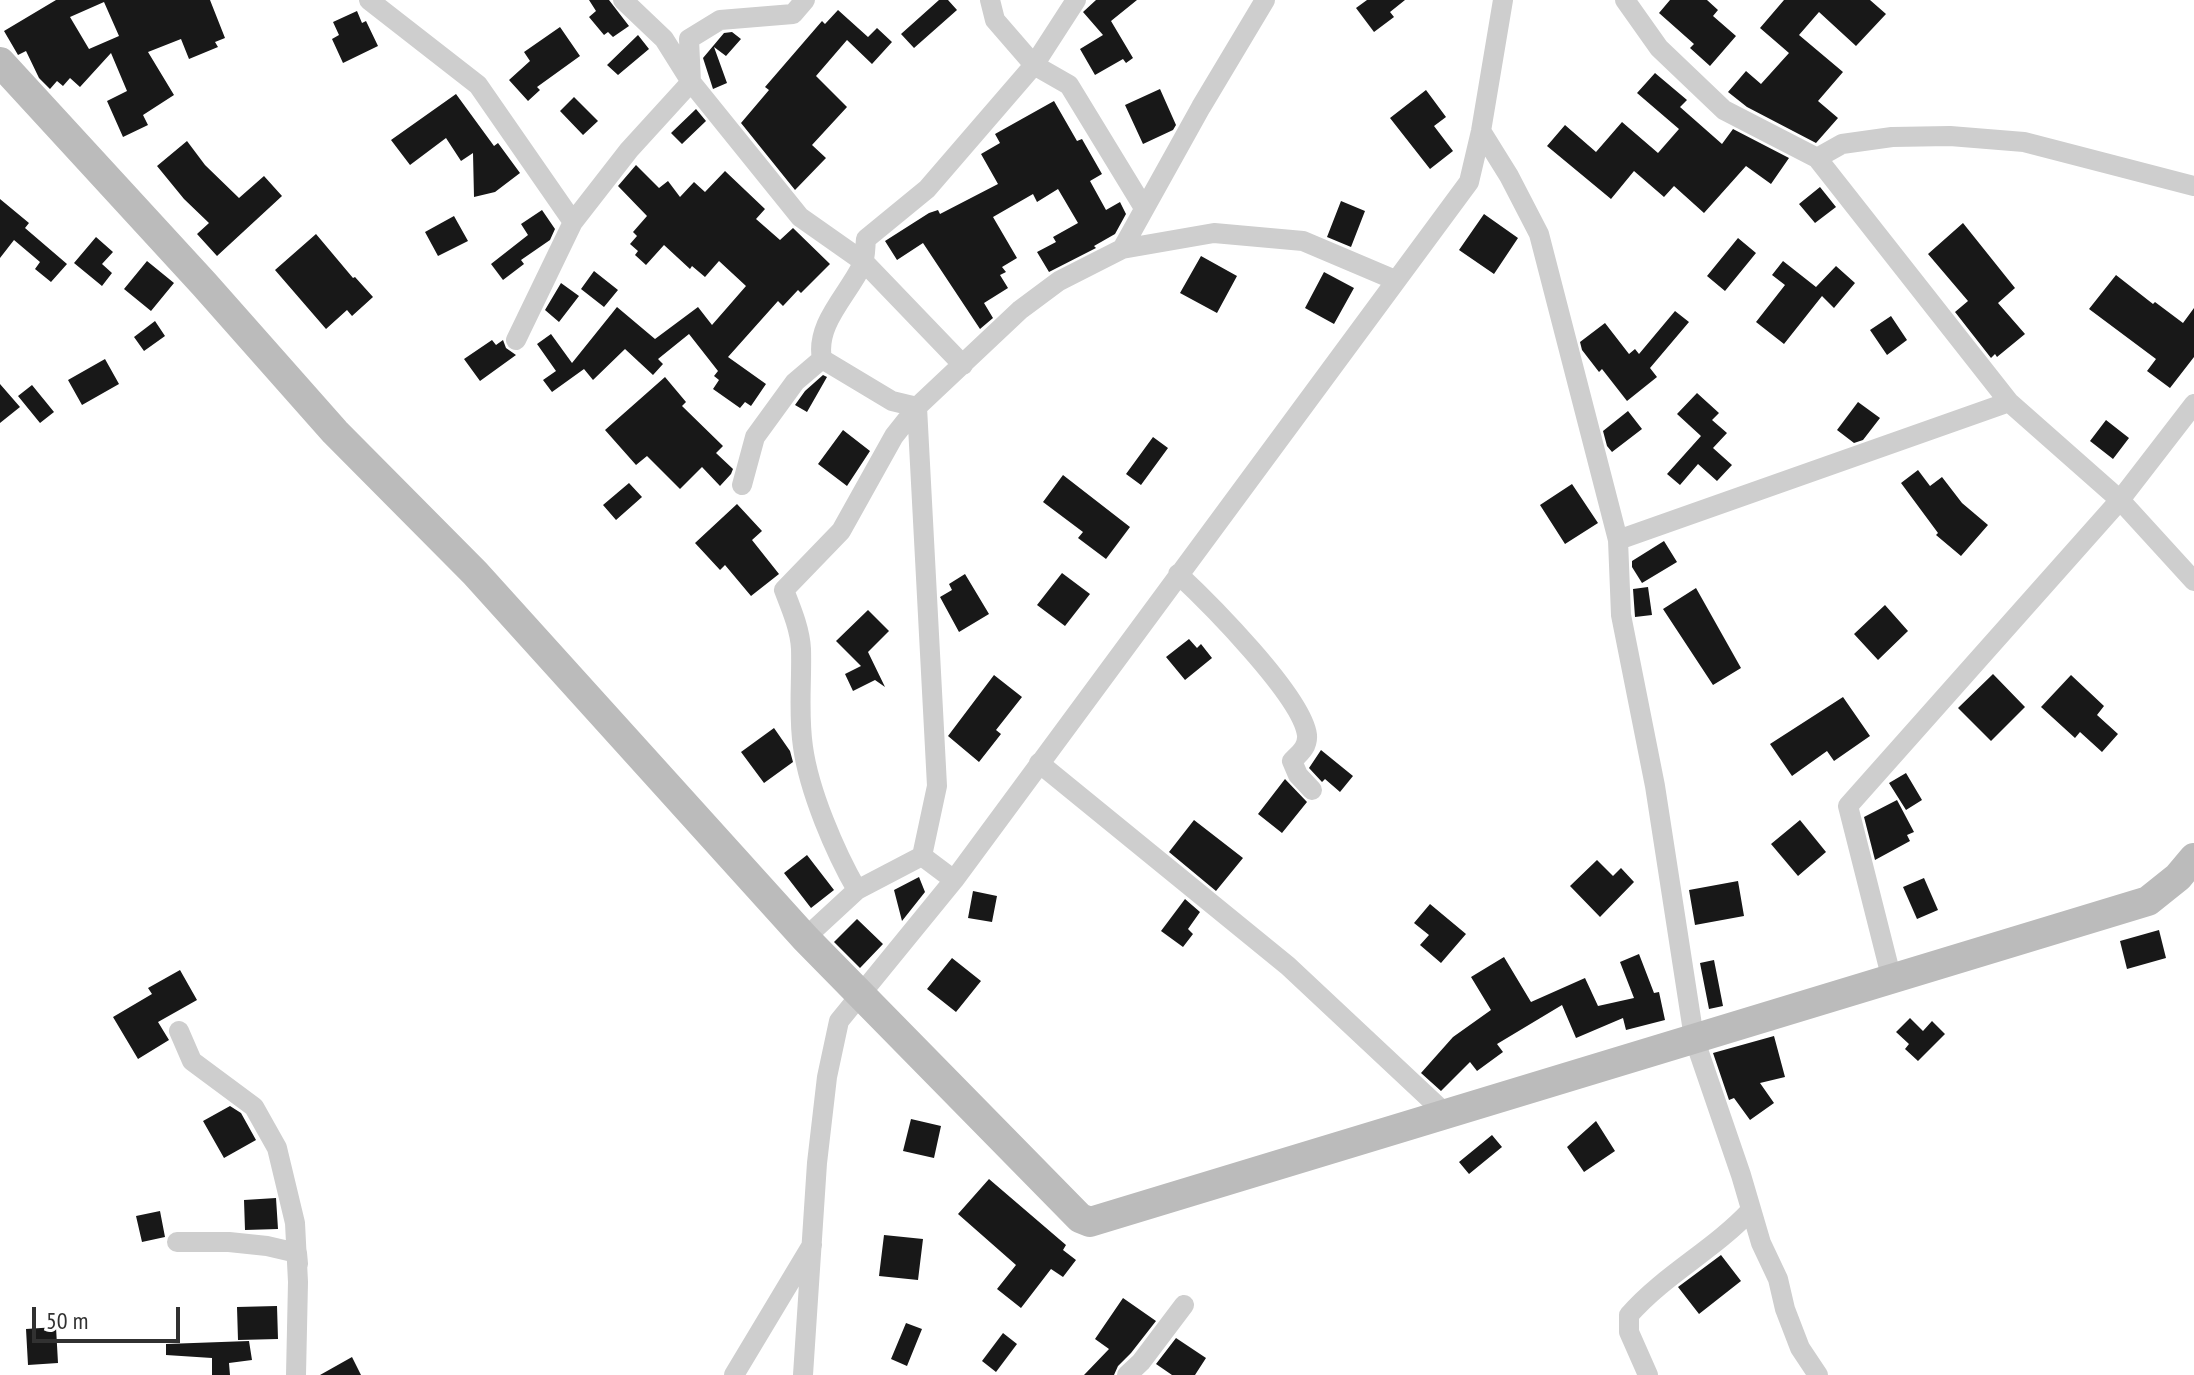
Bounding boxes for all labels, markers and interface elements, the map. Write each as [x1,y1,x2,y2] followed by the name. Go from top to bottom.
[36,1291,184,1341] scale bar
[46,1305,88,1336] text: 50 m

